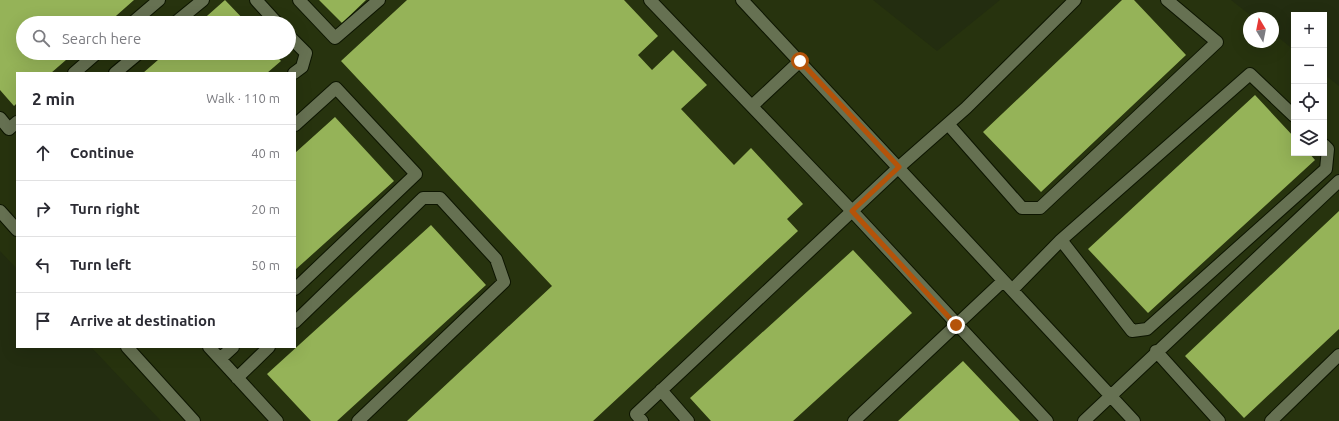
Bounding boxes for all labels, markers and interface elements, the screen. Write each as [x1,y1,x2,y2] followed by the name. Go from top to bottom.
[1243,12,1279,48] north arrow
[1291,12,1327,156] map controls
[1291,12,1327,48] button: +
[16,16,296,60] search box
[30,27,52,49] icon: search
[62,30,141,47] text: Search here
[1291,48,1327,84] button: −
[791,52,809,70] route start
[1291,84,1327,120] button: locate
[32,89,75,108] text: 2 min
[206,91,280,105] text: Walk · 110 m
[1291,120,1327,156] button: layers
[32,142,54,164] icon: ahead
[70,144,134,161] text: Continue
[251,146,280,160] text: 40 m
[32,198,54,220] icon: right
[70,200,140,217] text: Turn right
[251,202,280,216] text: 20 m
[32,254,54,276] icon: left
[70,256,131,273] text: Turn left
[251,258,280,272] text: 50 m
[32,310,54,332] icon: arrive
[70,312,216,329] text: Arrive at destination
[947,316,965,334] route end

